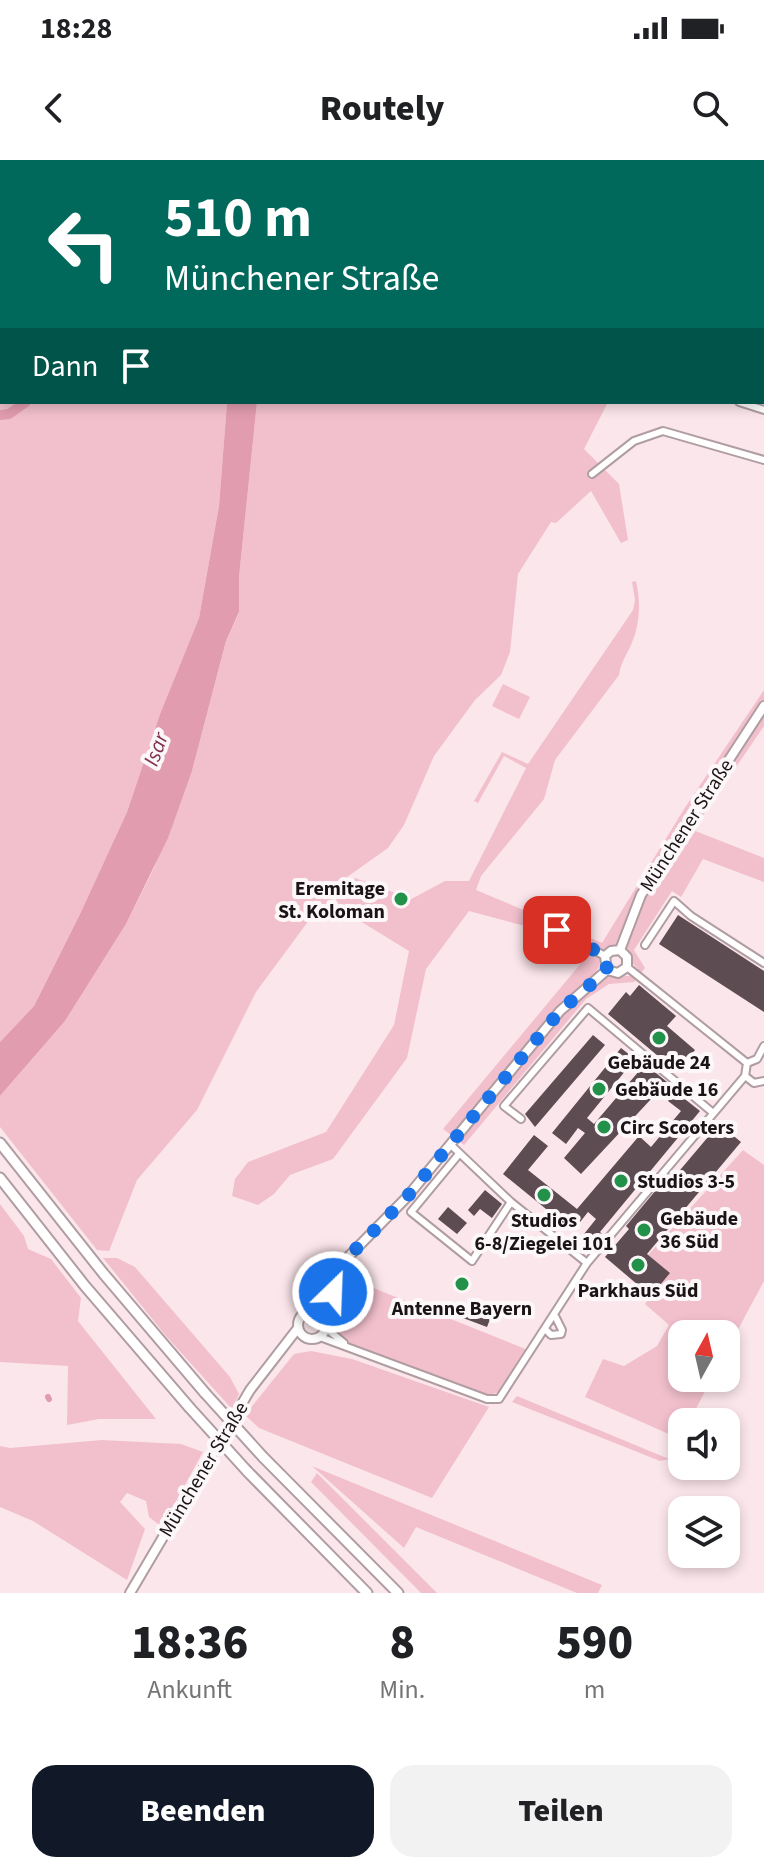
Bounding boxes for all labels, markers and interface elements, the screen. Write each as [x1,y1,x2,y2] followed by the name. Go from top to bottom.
[40,7,112,50] text: 18:28
[320,83,444,134] text: Routely
[32,86,76,130] icon: back
[688,86,732,130] icon: search
[164,179,312,258] text: 510 m
[32,192,136,296] icon: left
[164,253,439,304] text: Münchener Straße
[114,344,158,388] icon: arrive
[32,345,98,388] text: Dann
[135,727,177,771] water label: Isar
[633,754,740,897] street label: Münchener Straße
[278,875,385,926] place label: Eremitage St. Koloman
[392,890,410,908] marker: Eremitage St. Koloman
[523,896,591,964] pin
[535,908,579,952] icon: arrive
[650,1029,668,1047] marker: Gebäude 24
[607,1049,711,1077] place label: Gebäude 24
[615,1076,718,1104] place label: Gebäude 16
[590,1080,608,1098] marker: Gebäude 16
[620,1114,734,1142] place label: Circ Scooters
[595,1118,613,1136] marker: Circ Scooters
[637,1168,735,1196] place label: Studios 3-5
[612,1172,630,1190] marker: Studios 3-5
[535,1186,553,1204] marker: Studios 6-8/Ziegelei 101
[660,1205,738,1256] place label: Gebäude 36 Süd
[475,1207,614,1258] place label: Studios 6-8/Ziegelei 101
[635,1221,653,1239] marker: Gebäude 36 Süd
[291,1250,375,1334] position arrow
[629,1256,647,1274] marker: Parkhaus Süd
[453,1275,471,1293] marker: Antenne Bayern
[578,1277,698,1305] place label: Parkhaus Süd
[391,1295,532,1323] place label: Antenne Bayern
[668,1320,740,1392] north arrow
[668,1320,740,1568] map controls
[152,1397,255,1542] street label: Münchener Straße
[668,1408,740,1480] button: sound
[668,1496,740,1568] button: layers
[131,1609,248,1677] text: 18:36
[389,1609,415,1677] text: 8
[556,1609,633,1677] text: 590
[147,1671,232,1708] text: Ankunft
[379,1671,425,1708] text: Min.
[584,1671,605,1708] text: m
[32,1765,374,1857] button: Beenden
[390,1765,732,1857] button: Teilen

